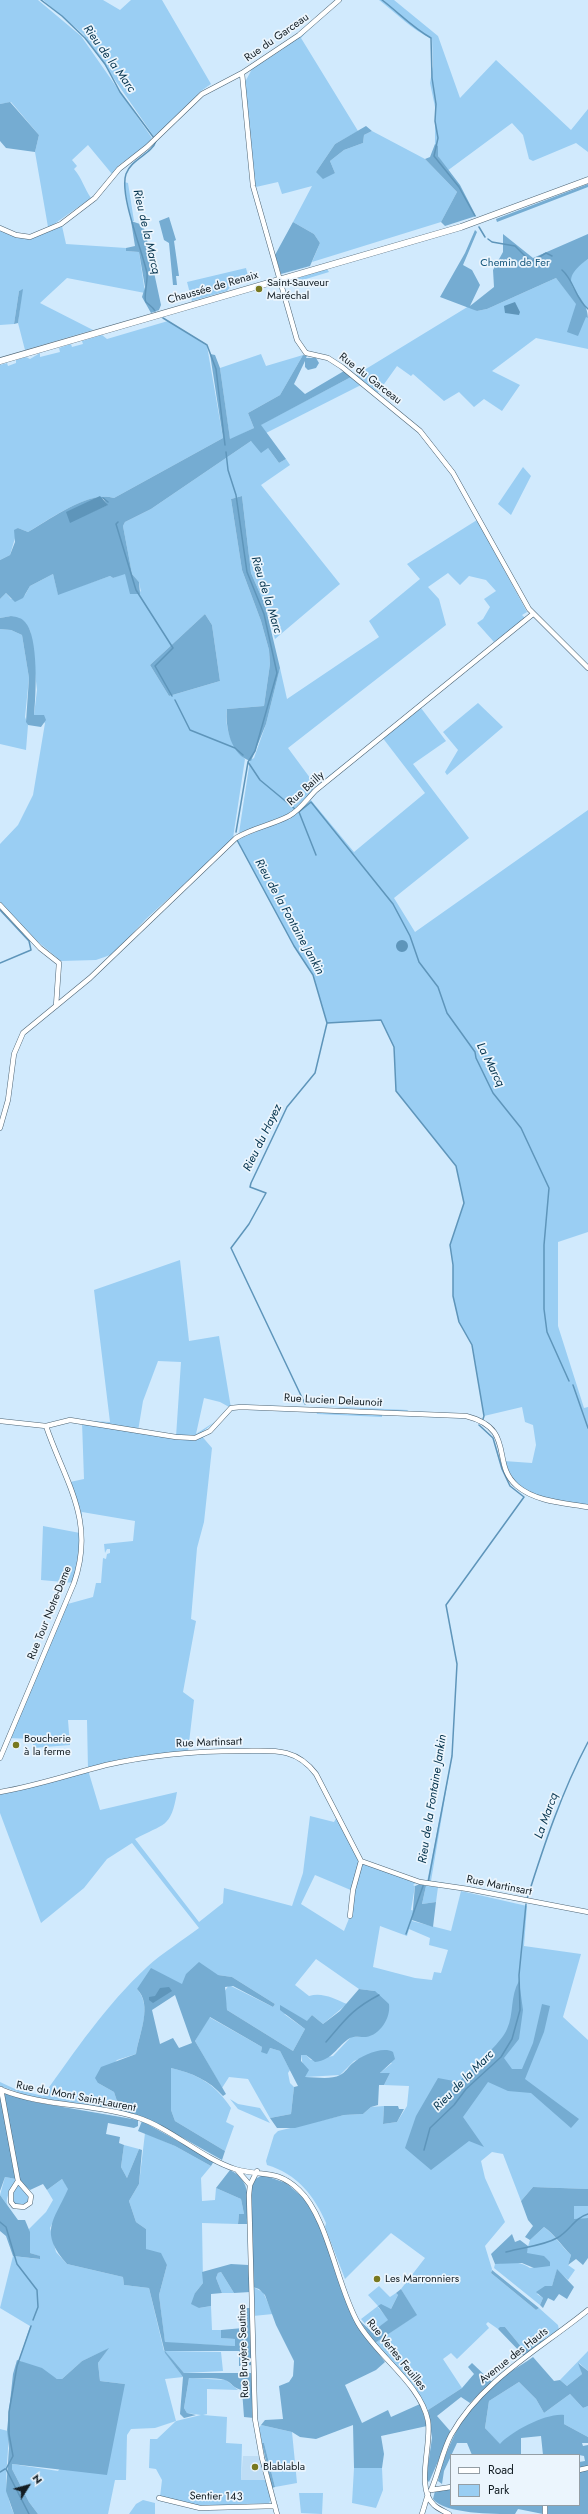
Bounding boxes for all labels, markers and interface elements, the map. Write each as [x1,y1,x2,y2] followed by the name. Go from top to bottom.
[242,11,312,65] street label: Rue du Garceau
[80,22,138,96] water label: Rieu de la Marc
[129,188,163,276] water label: Rieu de la Marcq
[480,256,550,270] park label: Chemin de Fer
[166,269,260,307] street label: Chaussée de Renaix
[267,276,329,302] place label: Saint-Sauveur Maréchal
[254,284,264,294] marker: Saint-Sauveur Maréchal
[336,351,404,407] street label: Rue du Garceau
[247,555,285,635] water label: Rieu de la Marc
[285,769,327,809] street label: Rue Bailly
[251,857,327,977] water label: Rieu de la Fontaine Jankin
[473,1041,507,1089] water label: La Marcq
[241,1102,285,1174] water label: Rieu du Hayez
[284,1392,382,1410] street label: Rue Lucien Delaunoit
[25,1564,75,1662] street label: Rue Tour Notre-Dame
[24,1732,71,1758] place label: Boucherie à la ferme
[416,1734,450,1864] water label: Rieu de la Fontaine Jankin
[176,1735,242,1751] street label: Rue Martinsart
[11,1740,21,1750] marker: Boucherie à la ferme
[532,1791,562,1841] water label: La Marcq
[465,1873,533,1899] street label: Rue Martinsart
[431,2048,497,2114] water label: Rieu de la Marc
[15,2079,137,2115] street label: Rue du Mont Saint-Laurent
[385,2272,459,2286] place label: Les Marronniers
[372,2274,382,2284] marker: Les Marronniers
[236,2304,252,2398] street label: Rue Bruyère Seutine
[363,2317,429,2393] street label: Rue Vertes Feuilles
[477,2325,551,2387] street label: Avenue des Hauts
[450,2454,580,2506] legend
[263,2460,305,2474] place label: Blablabla
[488,2461,514,2479] text: Road
[250,2462,260,2472] marker: Blablabla
[8,2466,48,2506] north arrow
[29,2470,47,2487] text: N
[488,2481,509,2499] text: Park
[189,2490,243,2504] street label: Sentier 143

